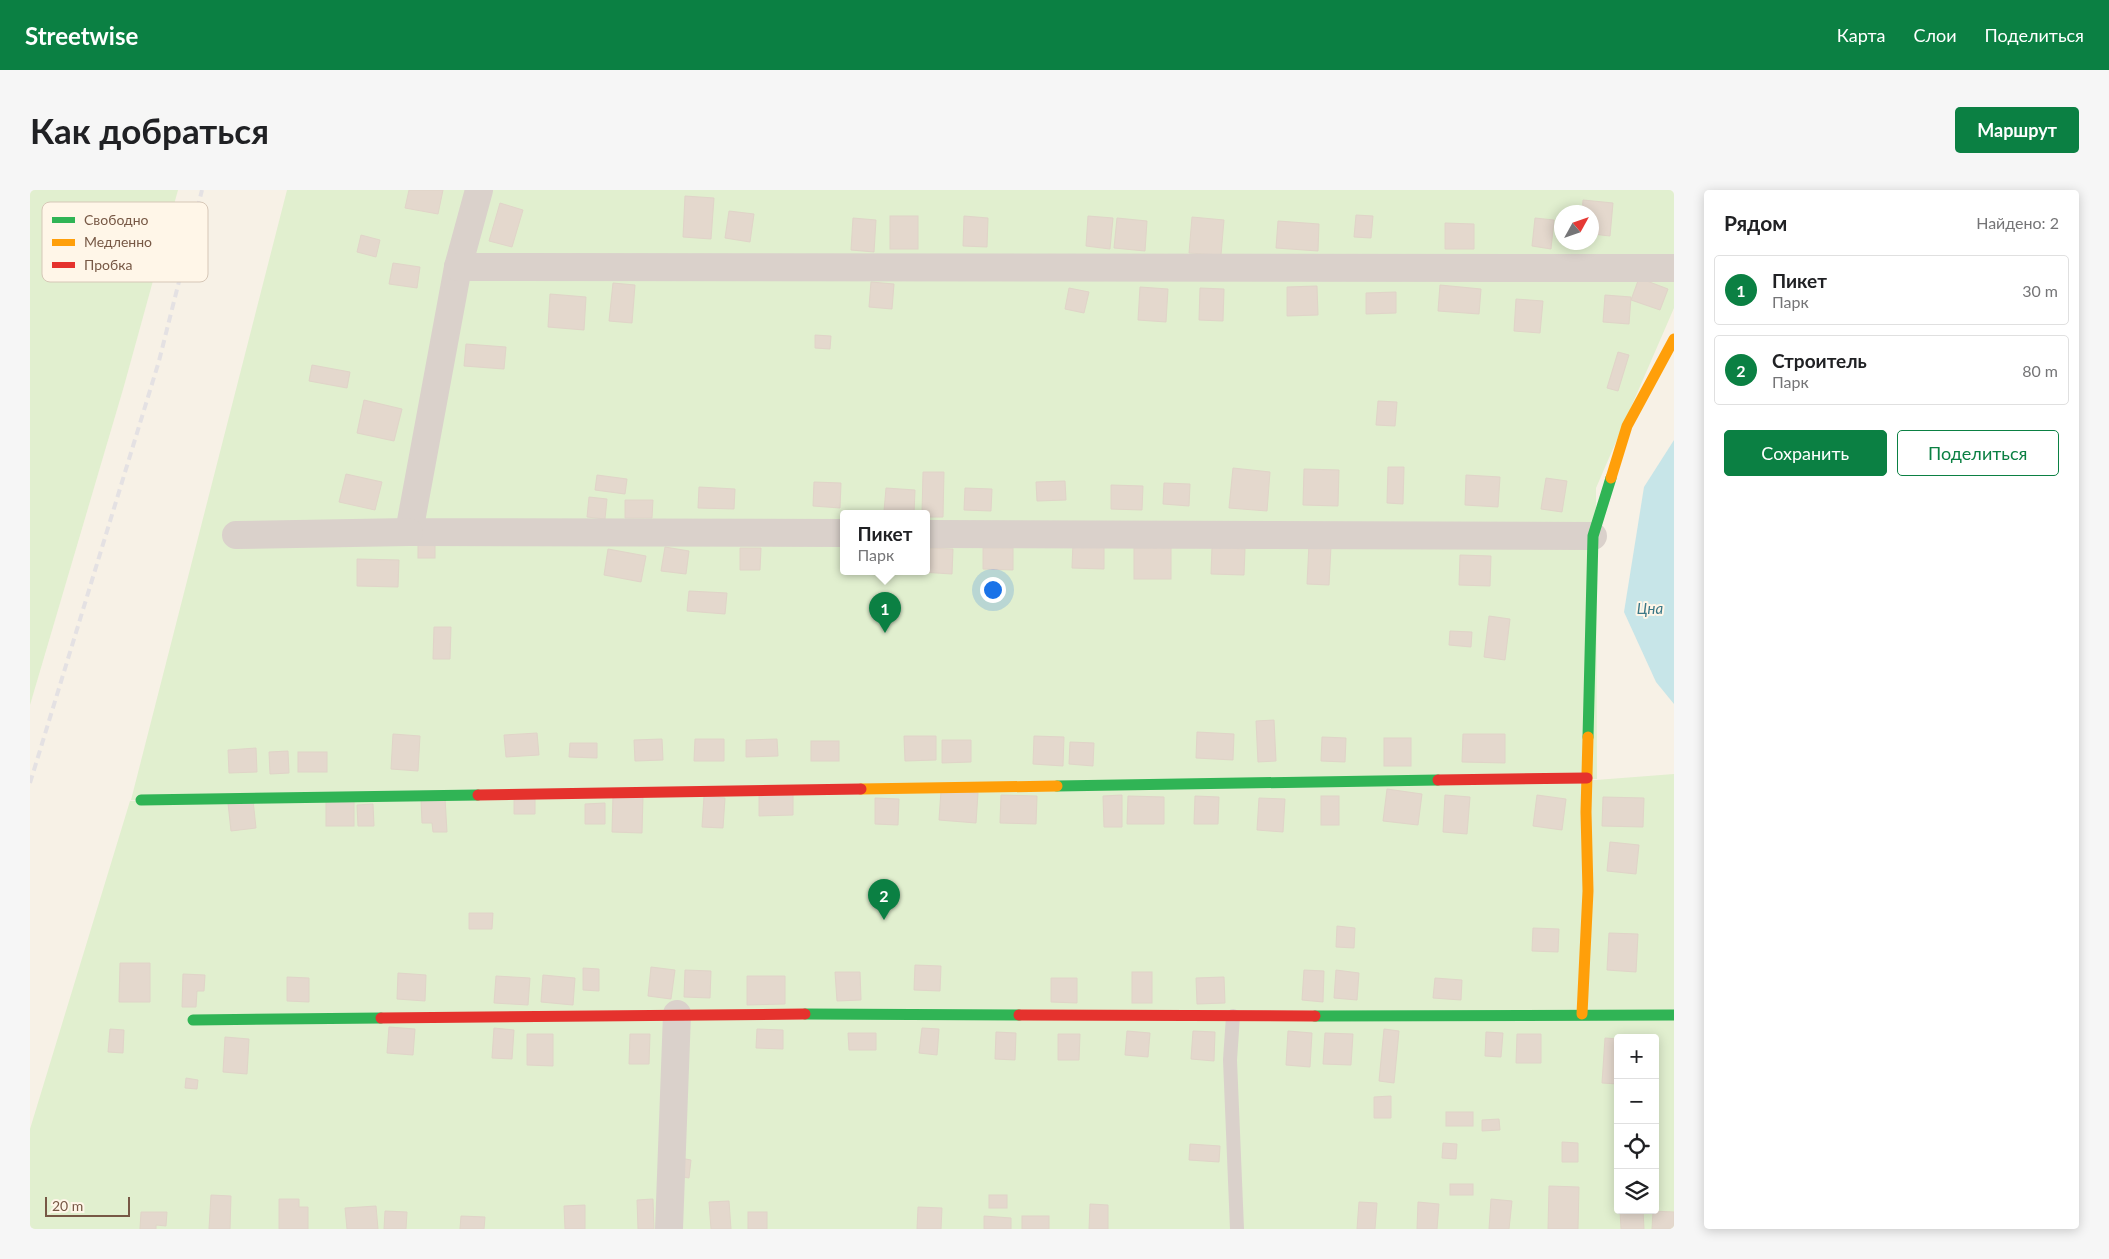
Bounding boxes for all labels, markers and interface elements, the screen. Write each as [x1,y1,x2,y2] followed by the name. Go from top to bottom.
[25,21,138,50] text: Streetwise
[1837,24,1885,46] text: Карта
[1913,24,1957,46] text: Слои
[1985,24,2084,46] text: Поделиться
[1955,107,2079,153] button: Маршрут
[30,109,269,151] text: Как добраться
[42,202,208,282] legend
[1554,205,1599,250] north arrow
[1724,210,1787,235] text: Рядом
[84,211,149,228] text: Свободно
[1976,213,2059,232] text: Найдено: 2
[84,233,152,250] text: Медленно
[84,256,132,273] text: Пробка
[1772,269,1827,292] text: Пикет
[1736,281,1746,300] text: 1
[2022,281,2058,300] text: 30 m
[1772,292,1809,311] text: Парк
[1772,349,1867,372] text: Строитель
[1736,361,1746,380] text: 2
[2022,361,2058,380] text: 80 m
[1772,372,1809,391] text: Парк
[1724,430,1887,476] button: Сохранить
[1897,430,2059,476] button: Поделиться
[840,510,930,575] popup
[858,522,912,545] text: Пикет
[858,545,894,564] text: Парк
[980,577,1006,603] your location
[869,592,901,633] pin: 1
[1637,599,1663,617] water label: Цна
[868,879,900,920] pin: 2
[1614,1034,1659,1214] map controls
[1614,1034,1659,1079] button: +
[1614,1079,1659,1124] button: −
[1614,1124,1659,1169] button: locate
[1614,1169,1659,1214] button: layers
[45,1194,130,1217] scale bar
[52,1197,83,1214] text: 20 m

